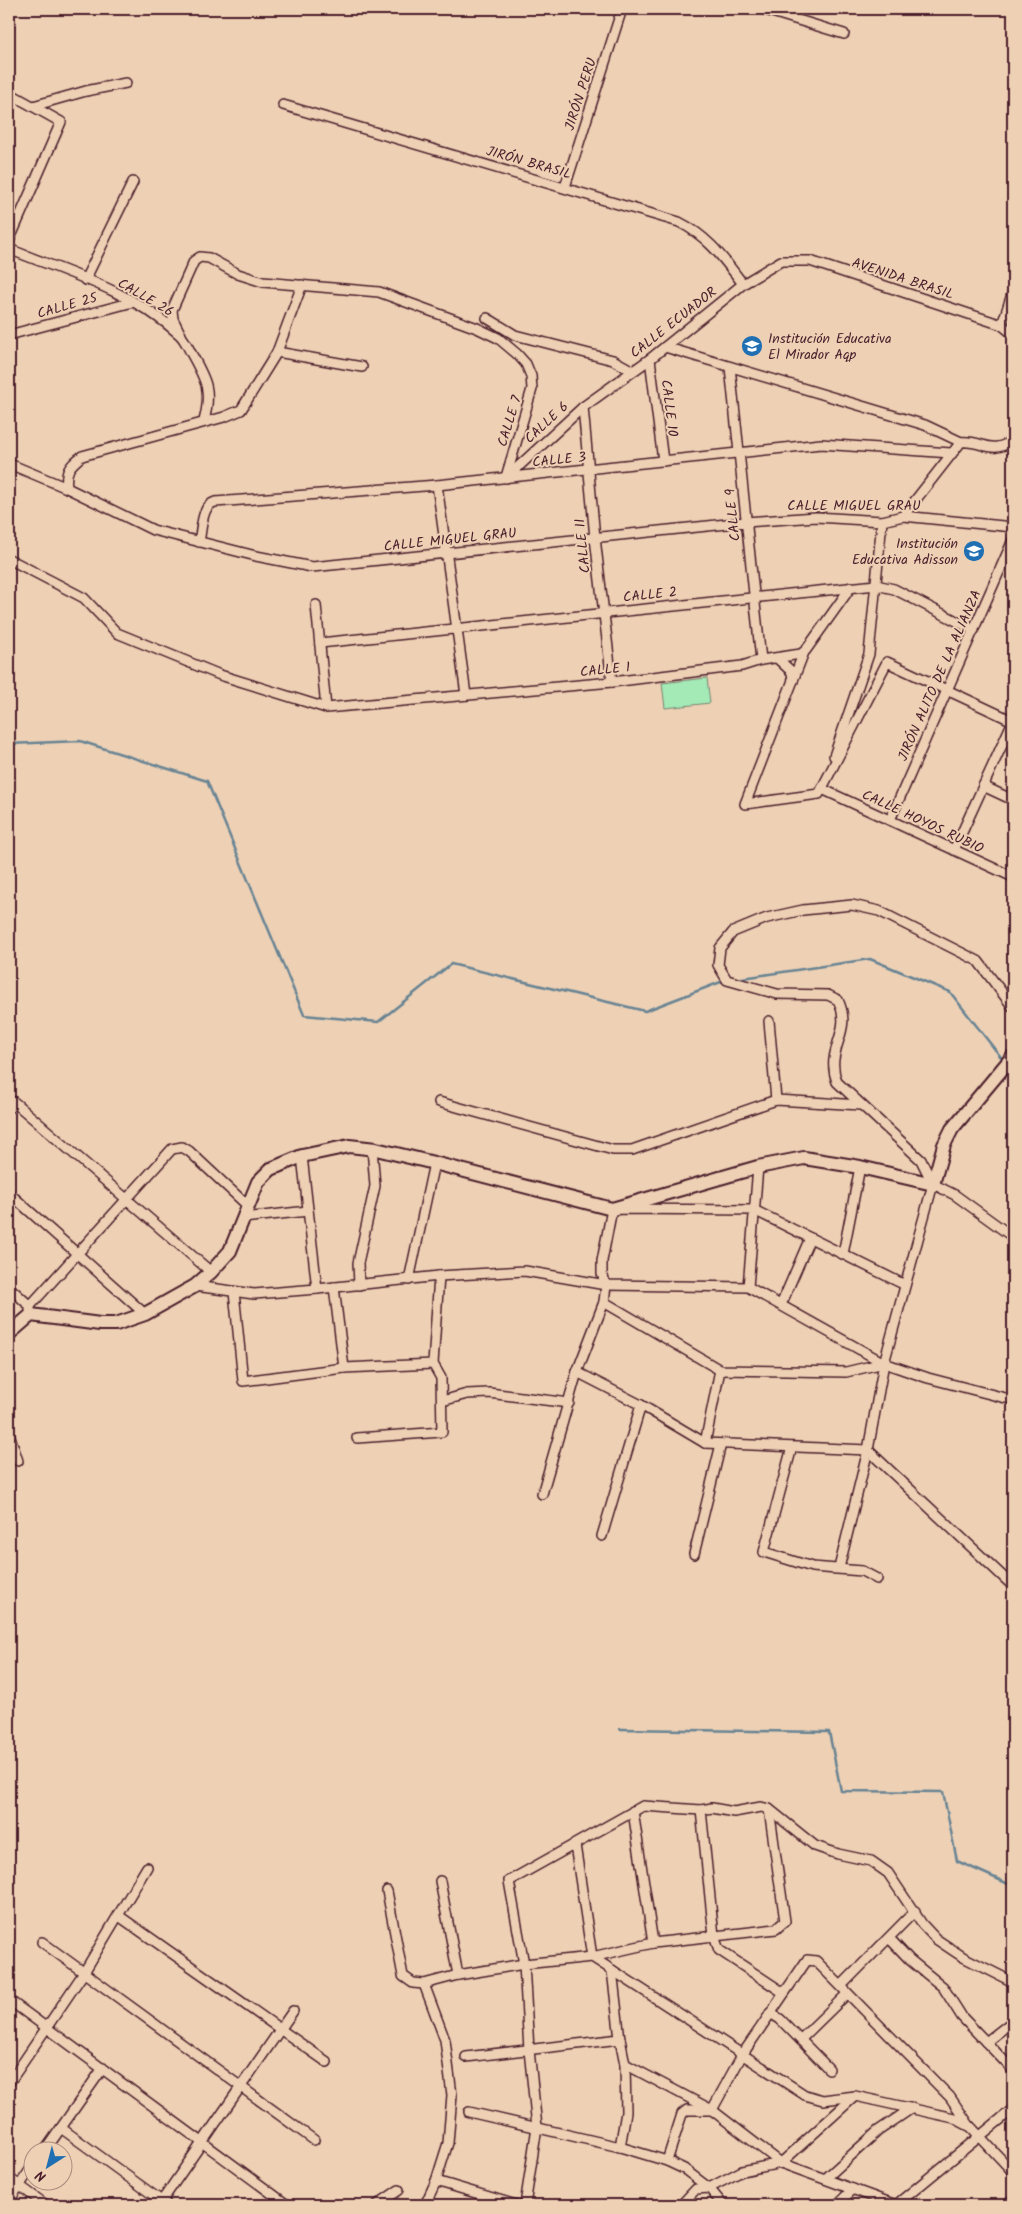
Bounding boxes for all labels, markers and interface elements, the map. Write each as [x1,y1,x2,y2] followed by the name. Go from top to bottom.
[559,55,603,133] street label: JIRÓN PERU
[484,140,574,186] street label: JIRÓN BRASIL
[849,252,957,306] street label: AVENIDA BRASIL
[113,273,178,323] street label: CALLE 26
[625,282,722,364] street label: CALLE ECUADOR
[35,286,101,325] street label: CALLE 25
[768,328,892,366] place label: Institución Educativa El Mirador Aqp
[740,334,764,358] school or university icon: Institución Educativa El Mirador Aqp
[655,378,683,438] street label: CALLE 10
[492,392,528,450] street label: CALLE 7
[520,396,574,449] street label: CALLE 6
[531,446,587,474] street label: CALLE 3
[719,487,747,542] street label: CALLE 9
[787,495,921,517] street label: CALLE MIGUEL GRAU
[569,517,597,574] street label: CALLE 11
[383,522,518,558] street label: CALLE MIGUEL GRAU
[852,533,958,571] place label: Institución Educativa Adisson
[962,539,986,563] school or university icon: Institución Educativa Adisson
[622,581,678,609] street label: CALLE 2
[892,586,988,764] street label: JIRÓN ALITO DE LA ALIANZA
[579,656,631,684] street label: CALLE 1
[858,784,987,860] street label: CALLE HOYOS RUBIO
[22,2142,72,2192] north arrow
[31,2164,51,2187] text: N

